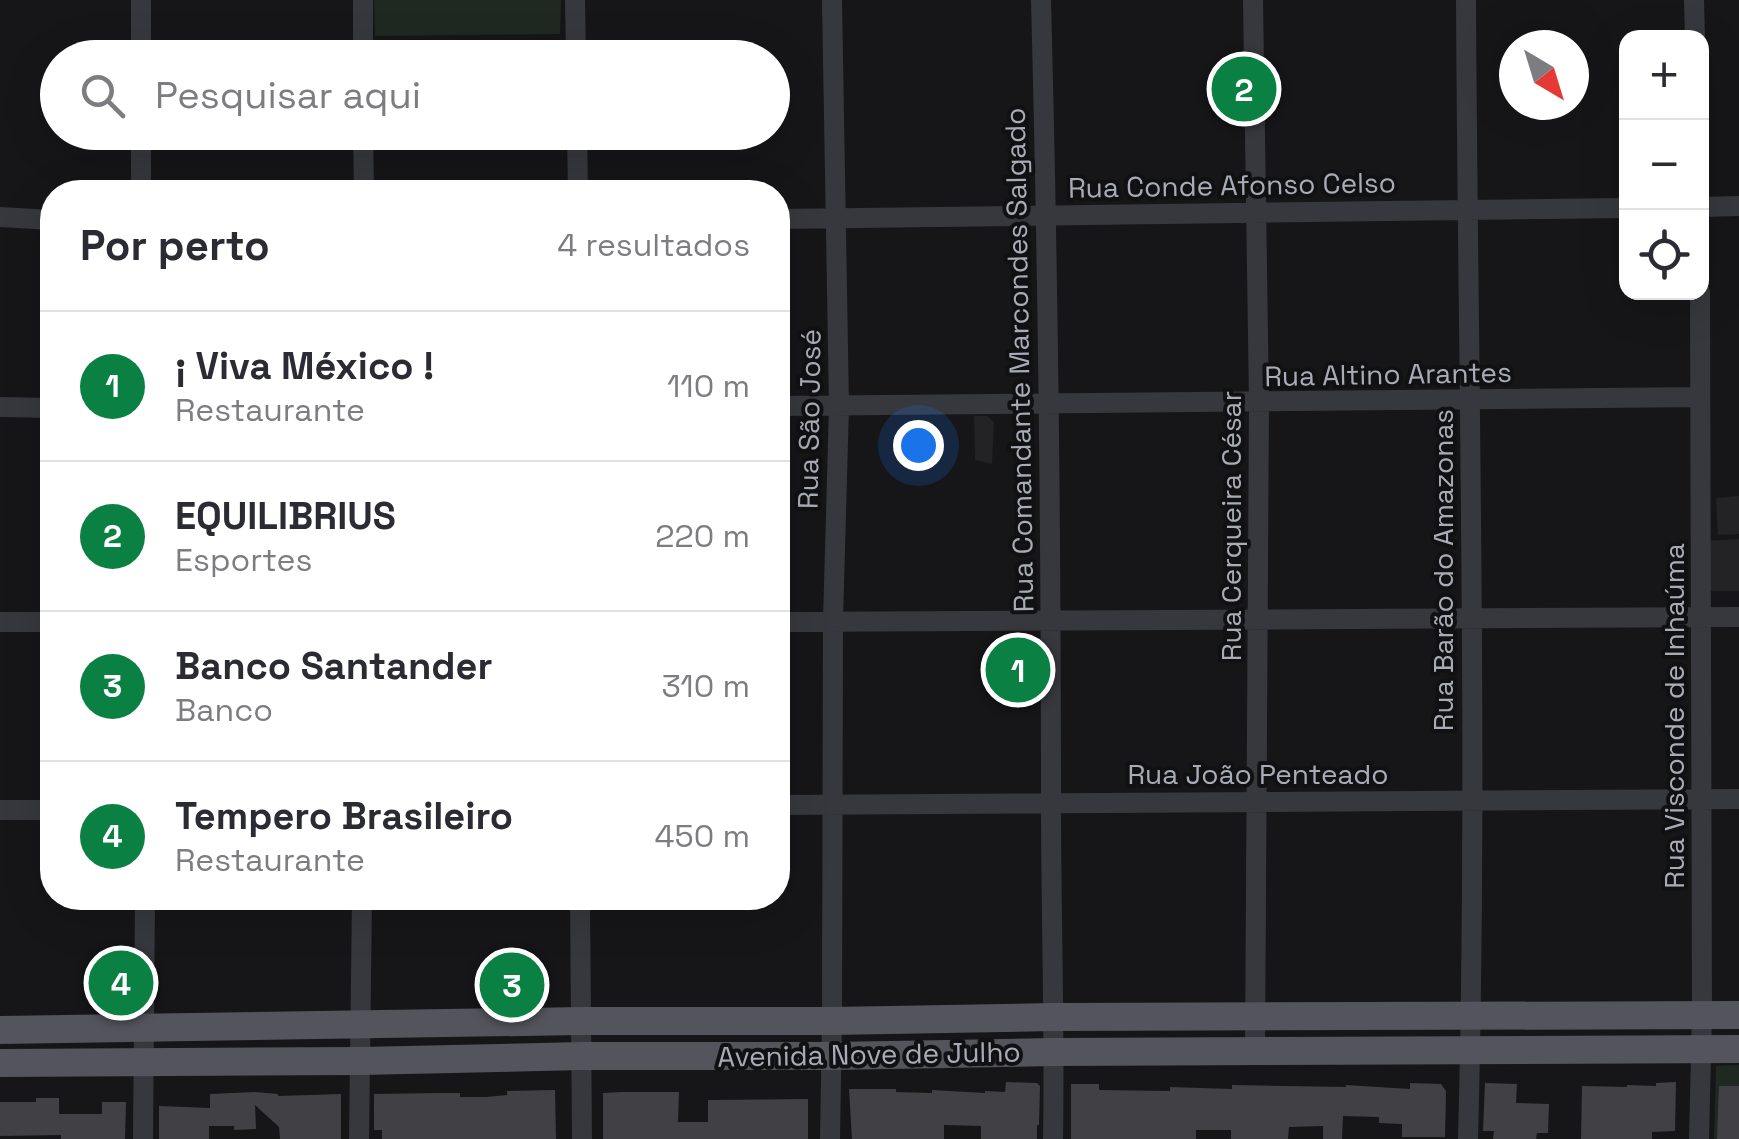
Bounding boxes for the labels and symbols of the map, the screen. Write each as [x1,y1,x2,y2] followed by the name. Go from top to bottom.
[1499,30,1589,120] north arrow
[1212,52,1276,126] pin: 2
[997,107,1041,613] street label: Rua Comandante Marcondes Salgado
[1068,164,1396,206] street label: Rua Conde Afonso Celso
[789,329,829,509] street label: Rua São José
[1264,354,1512,394] street label: Rua Altino Arantes
[1213,391,1249,661] street label: Rua Cerqueira César
[1425,409,1461,731] street label: Rua Barão do Amazonas
[893,420,944,471] your location
[1656,543,1692,889] street label: Rua Visconde de Inhaúma
[986,632,1050,708] pin: 1
[1127,756,1389,792] street label: Rua João Penteado
[88,946,154,1020] pin: 4
[480,948,544,1022] pin: 3
[717,1033,1021,1075] street label: Avenida Nove de Julho

